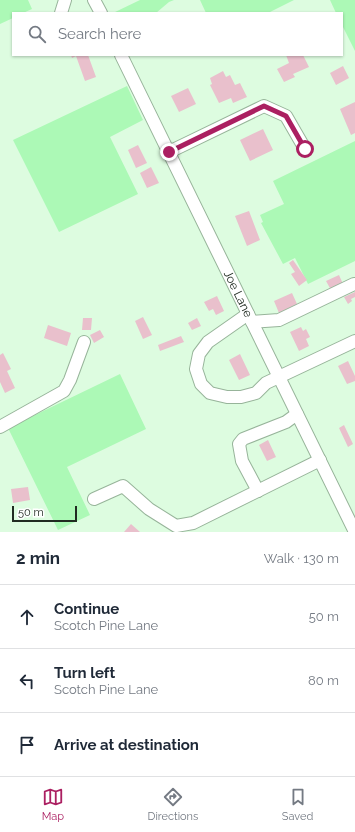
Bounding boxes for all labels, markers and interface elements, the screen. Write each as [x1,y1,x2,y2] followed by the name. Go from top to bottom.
[12,12,343,56] search box
[26,23,48,45] icon: search
[58,25,141,43] text: Search here
[296,140,314,158] route start
[160,143,178,161] route end
[221,268,256,320] street label: Joe Lane
[12,504,77,523] scale bar
[18,506,44,519] text: 50 m
[16,548,60,568] text: 2 min
[264,551,339,566] text: Walk · 130 m
[54,600,119,618] text: Continue
[16,606,38,628] icon: ahead
[309,609,339,624] text: 50 m
[54,618,158,633] text: Scotch Pine Lane
[54,664,115,682] text: Turn left
[16,670,38,692] icon: left
[308,673,339,688] text: 80 m
[54,682,158,697] text: Scotch Pine Lane
[16,734,38,756] icon: arrive
[54,736,199,754] text: Arrive at destination
[42,786,64,823] tab: Map
[148,786,198,823] tab: Directions
[282,786,313,823] tab: Saved

